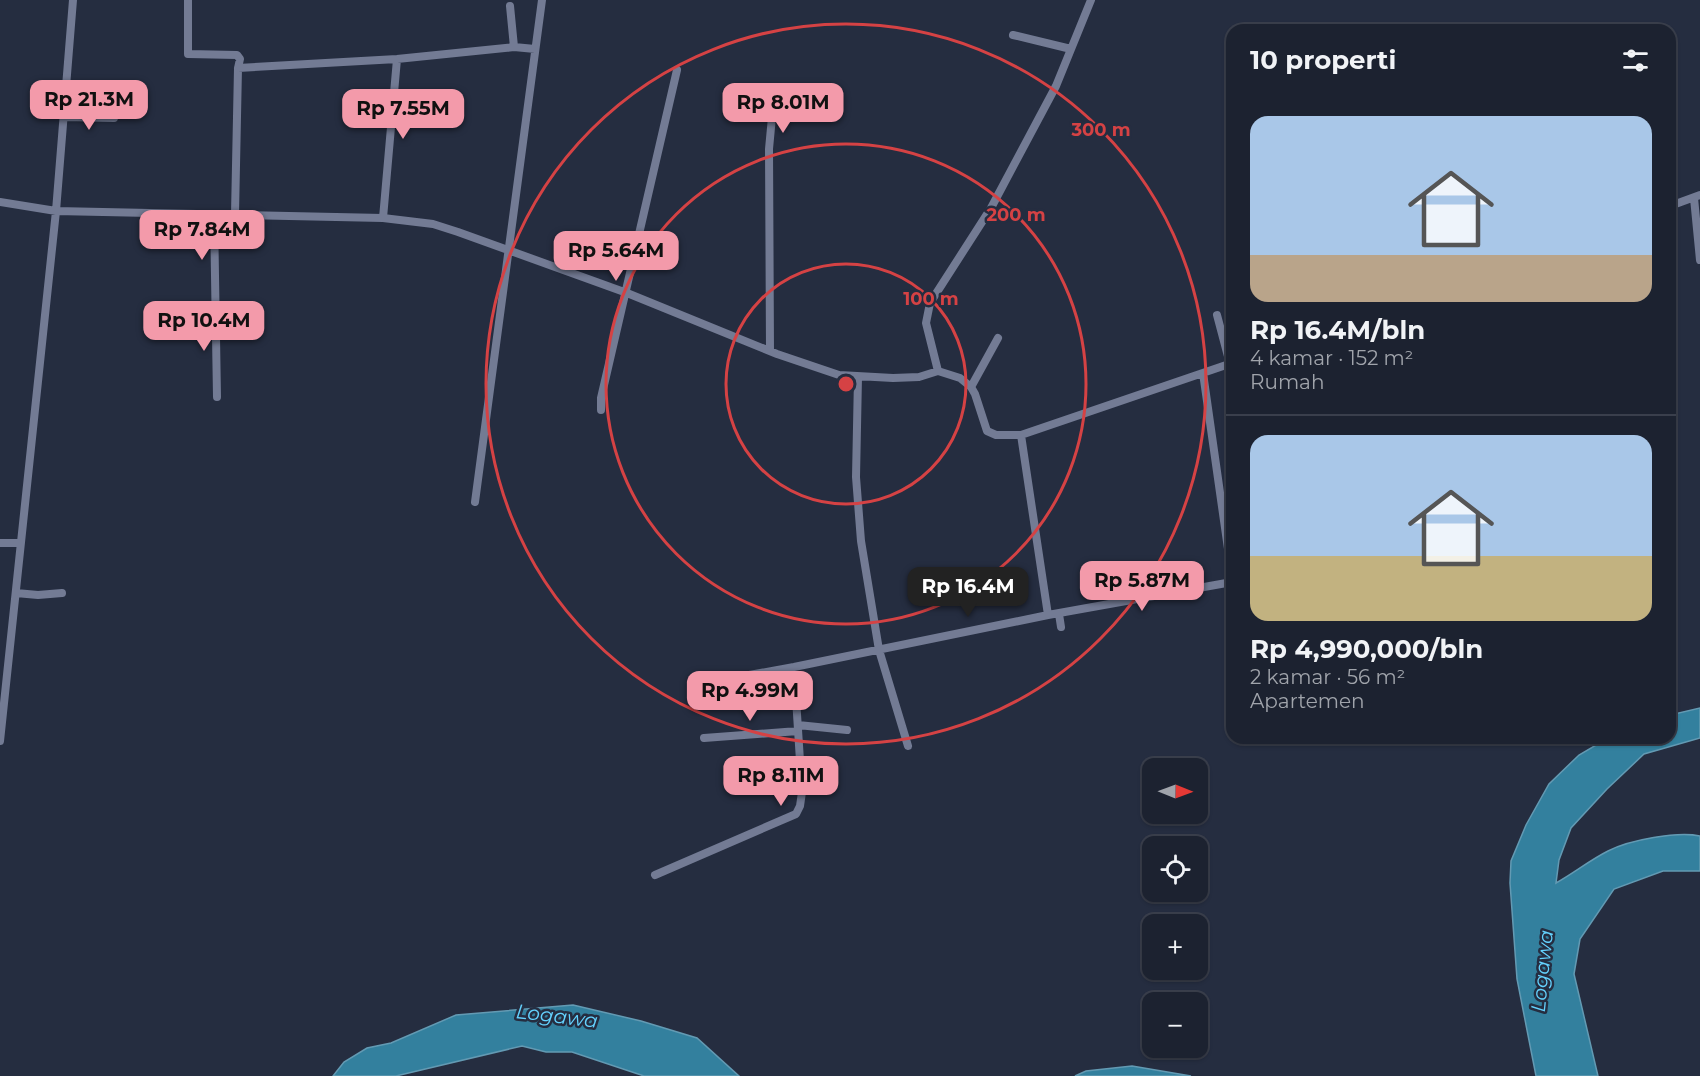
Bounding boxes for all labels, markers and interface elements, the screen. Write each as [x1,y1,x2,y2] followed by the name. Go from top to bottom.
[1250,44,1396,76] text: 10 properti
[1619,44,1652,77] icon: filters
[27,80,151,131] pin: Rp 21.3M
[721,83,845,134] pin: Rp 8.01M
[44,87,134,111] text: Rp 21.3M
[341,89,465,140] pin: Rp 7.55M
[737,90,829,114] text: Rp 8.01M
[356,96,450,120] text: Rp 7.55M
[1070,119,1131,141] text: 300 m
[1397,155,1505,263] icon: home
[986,204,1046,226] text: 200 m
[140,210,264,261] pin: Rp 7.84M
[153,217,251,241] text: Rp 7.84M
[554,231,678,282] pin: Rp 5.64M
[568,238,664,262] text: Rp 5.64M
[903,288,959,310] text: 100 m
[142,301,266,352] pin: Rp 10.4M
[157,308,251,332] text: Rp 10.4M
[1250,314,1425,346] text: Rp 16.4M/bln
[1250,346,1413,370] text: 4 kamar · 152 m²
[1250,370,1324,394] text: Rumah
[836,374,856,394] centre of rings
[1397,474,1505,582] icon: home
[1080,561,1204,612] pin: Rp 5.87M
[906,567,1030,618] pin: Rp 16.4M
[1094,568,1190,592] text: Rp 5.87M
[921,574,1015,598] text: Rp 16.4M
[1250,633,1483,665] text: Rp 4,990,000/bln
[1250,665,1405,689] text: 2 kamar · 56 m²
[688,671,812,722] pin: Rp 4.99M
[701,678,799,702] text: Rp 4.99M
[1250,689,1365,713] text: Apartemen
[719,756,843,807] pin: Rp 8.11M
[1142,758,1208,824] north arrow
[1142,758,1208,1058] map controls
[737,763,825,787] text: Rp 8.11M
[1142,836,1208,902] button: locate
[1142,914,1208,980] button: +
[1526,929,1558,1013] water label: Logawa
[1142,992,1208,1058] button: −
[515,999,599,1033] water label: Logawa

